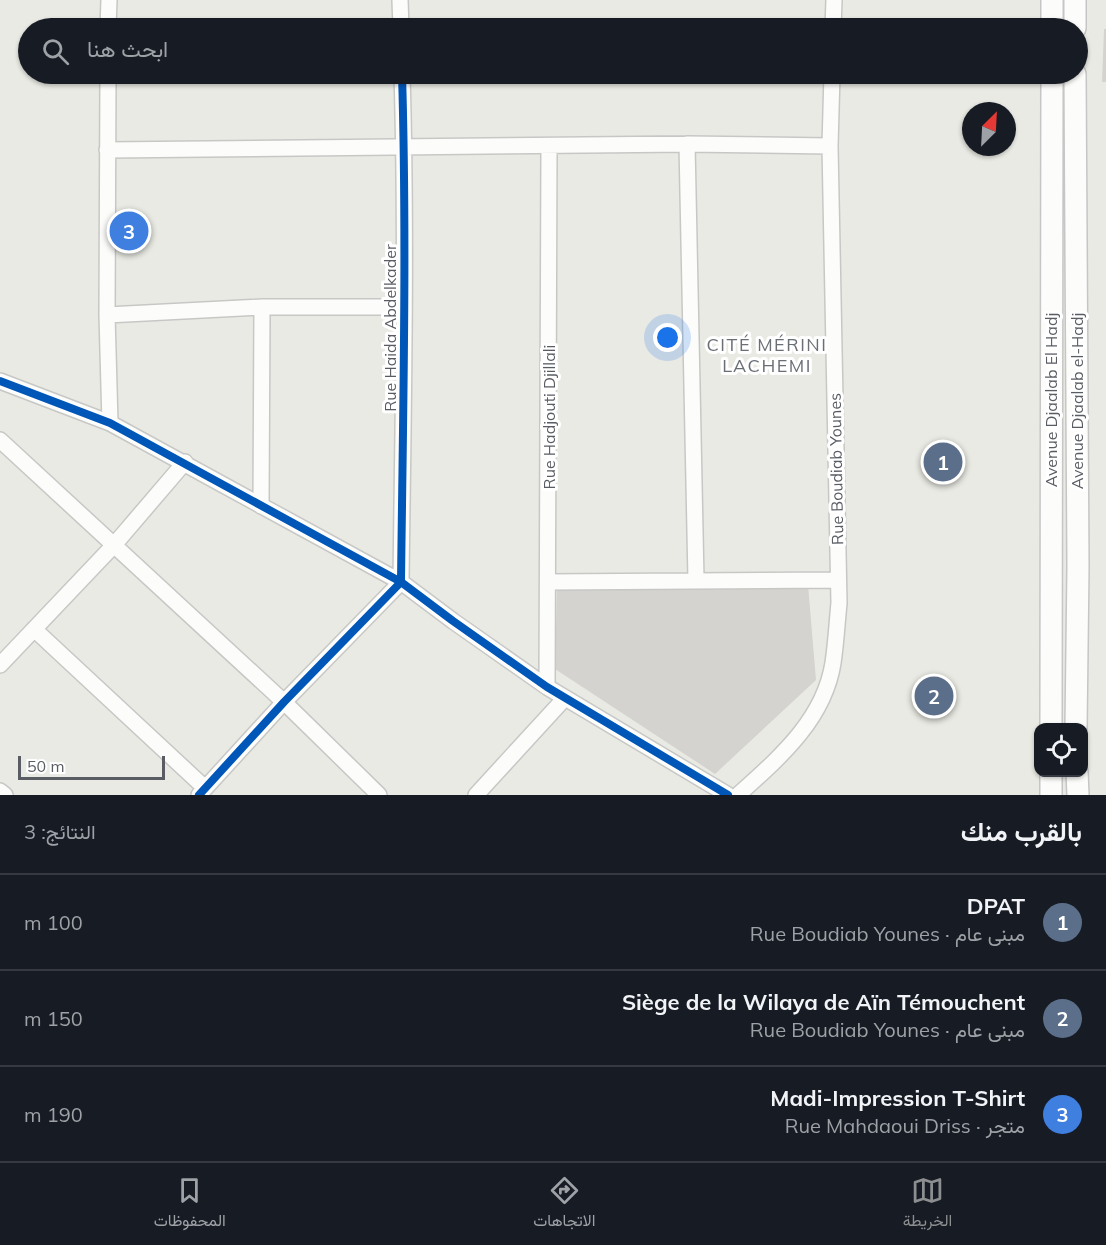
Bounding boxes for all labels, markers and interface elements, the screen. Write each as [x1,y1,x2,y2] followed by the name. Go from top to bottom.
[18,18,1088,84] search box
[39,35,72,68] icon: search
[87,35,168,63] text: ابحث هنا
[962,102,1016,156] north arrow
[110,208,148,254] pin: 3
[380,244,400,412] street label: Rue Haida Abdelkader
[1041,313,1061,487] street label: Avenue Djaalab El Hadj
[1067,313,1087,489] street label: Avenue Djaalab el-Hadj
[653,323,682,352] your location
[707,333,827,377] district label: CITÉ MÉRINI LACHEMI
[539,345,559,489] street label: Rue Hadjouti Djillali
[825,393,847,545] street label: Rue Boudiab Younes
[924,440,962,484] pin: 1
[914,674,954,718] pin: 2
[1034,723,1088,777] map controls
[1034,723,1088,777] button: locate
[18,753,165,780] scale bar
[27,756,64,776] text: 50 m
[961,815,1082,848] text: بالقرب منك
[24,819,96,844] text: النتائج: 3
[967,892,1025,920] text: DPAT
[24,910,83,935] text: 100 m
[1057,910,1069,935] text: 1
[750,921,1025,946] text: مبنى عام · Rue Boudiab Younes
[622,988,1025,1016] text: Siège de la Wilaya de Aïn Témouchent
[24,1006,83,1031] text: 150 m
[1057,1006,1069,1031] text: 2
[750,1017,1025,1042] text: مبنى عام · Rue Boudiab Younes
[770,1084,1025,1112] text: Madi-Impression T-Shirt
[24,1102,83,1127] text: 190 m
[1057,1102,1069,1127] text: 3
[785,1113,1025,1138] text: متجر · Rue Mahdaoui Driss
[154,1174,226,1235] tab: المحفوظات
[533,1174,595,1235] tab: الاتجاهات
[903,1174,952,1235] tab: الخريطة

